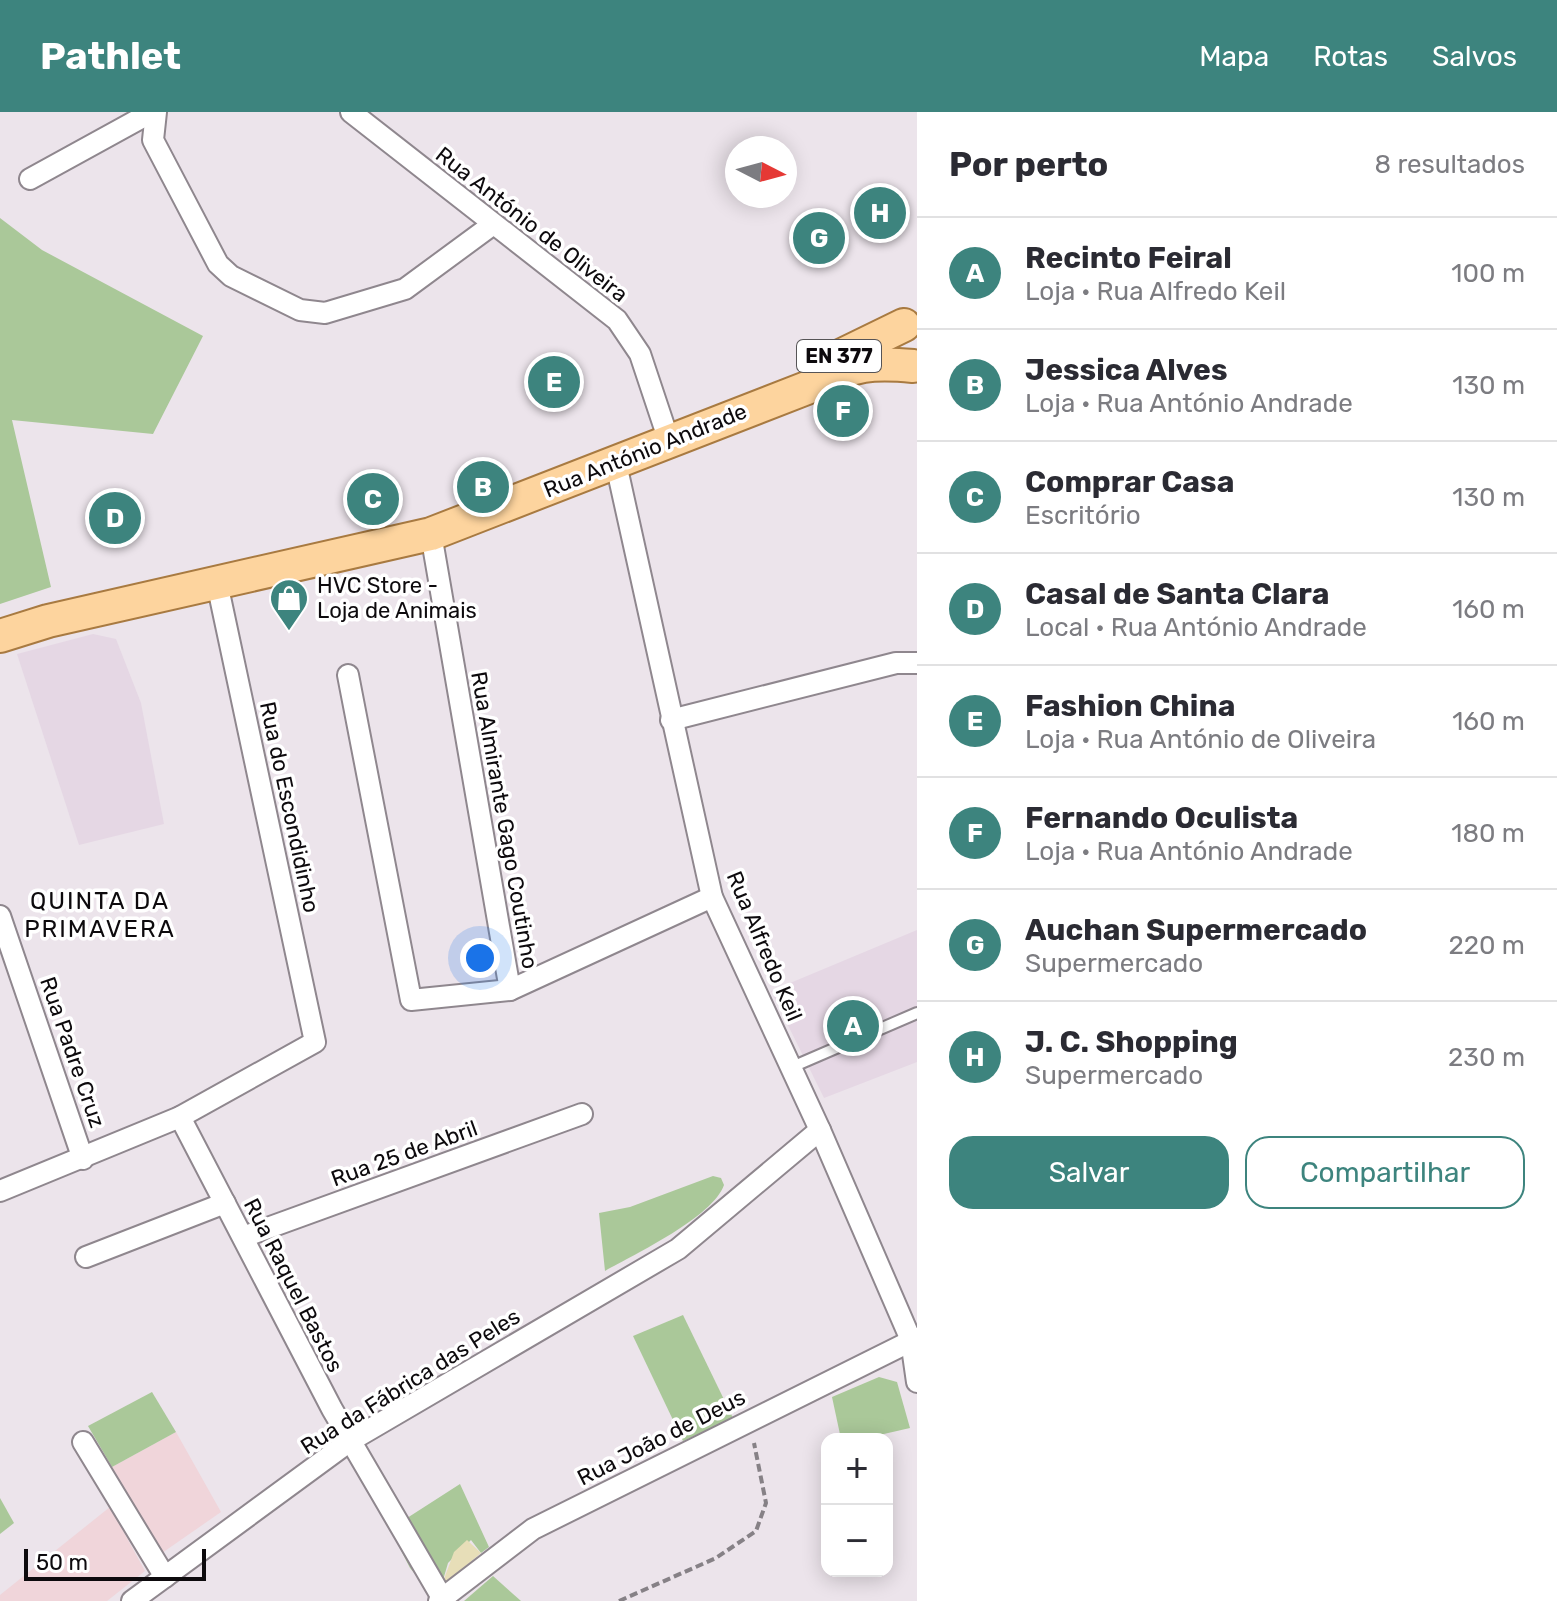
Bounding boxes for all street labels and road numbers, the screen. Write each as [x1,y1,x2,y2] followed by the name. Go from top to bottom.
[430,141,633,308] street label: Rua António de Oliveira
[797,340,881,372] road number: EN 377
[540,397,751,504] street label: Rua António Andrade
[465,669,544,971] street label: Rua Almirante Gago Coutinho
[254,699,325,915] street label: Rua do Escondidinho
[721,867,808,1025] street label: Rua Alfredo Keil
[34,973,111,1131] street label: Rua Padre Cruz
[327,1115,481,1192] street label: Rua 25 de Abril
[238,1194,349,1377] street label: Rua Raquel Bastos
[296,1303,525,1460] street label: Rua da Fábrica das Peles
[573,1383,750,1491] street label: Rua João de Deus

